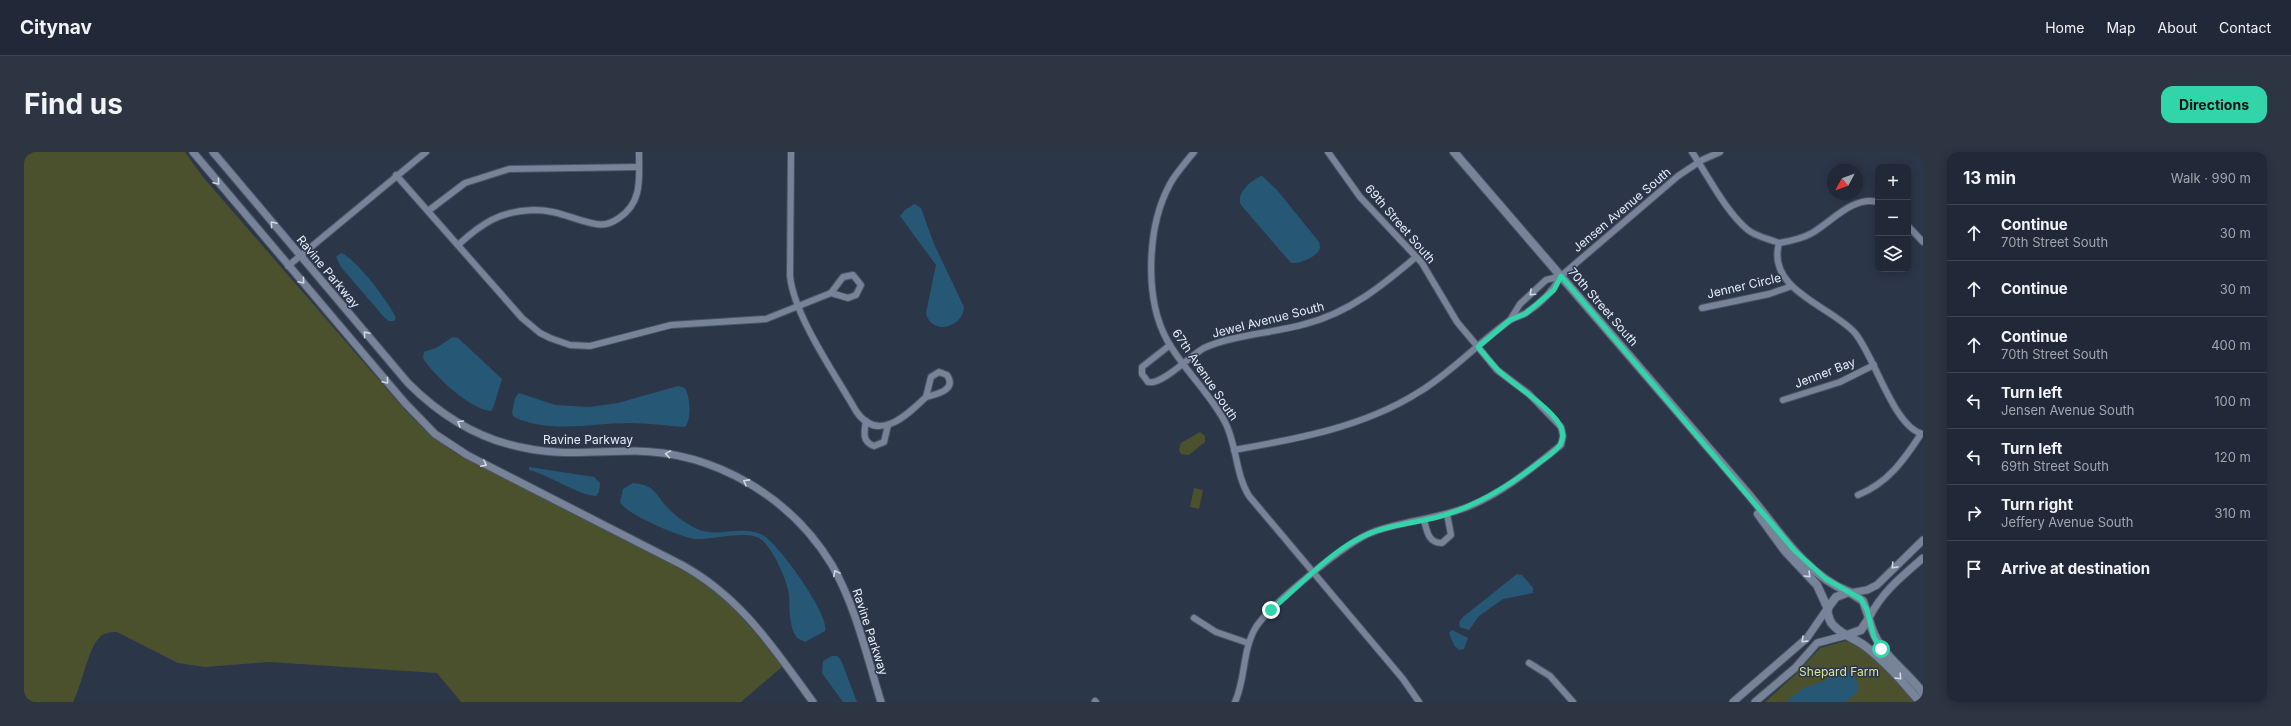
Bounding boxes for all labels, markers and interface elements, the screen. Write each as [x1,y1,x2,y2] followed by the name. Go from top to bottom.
[20,16,92,39] text: Citynav
[2045,19,2084,36] text: Home
[2106,19,2136,36] text: Map
[2158,19,2197,36] text: About
[2219,19,2271,36] text: Contact
[2161,86,2267,123] button: Directions
[24,87,123,121] text: Find us
[1570,164,1674,255] street label: Jensen Avenue South
[1827,164,1863,200] north arrow
[1875,164,1911,272] map controls
[1875,164,1911,200] button: +
[1963,168,2016,188] text: 13 min
[2171,170,2251,186] text: Walk · 990 m
[213,178,220,185] one-way arrow
[1362,181,1439,266] street label: 69th Street South
[1875,200,1911,236] button: −
[2001,215,2068,234] text: Continue
[271,221,278,229] one-way arrow
[1963,222,1985,244] icon: ahead
[2220,225,2251,241] text: 30 m
[294,232,363,311] street label: Ravine Parkway
[2001,234,2108,250] text: 70th Street South
[1875,236,1911,272] button: layers
[1565,264,1642,349] street label: 70th Street South
[1705,270,1782,301] street label: Jenner Circle
[297,277,304,284] one-way arrow
[1963,278,1985,300] icon: ahead
[2001,279,2068,298] text: Continue
[2220,281,2251,297] text: 30 m
[1529,288,1537,296] one-way arrow
[1210,298,1326,341] street label: Jewel Avenue South
[1169,326,1242,423] street label: 67th Avenue South
[2001,327,2068,346] text: Continue
[364,331,371,339] one-way arrow
[1963,334,1985,356] icon: ahead
[2211,337,2251,353] text: 400 m
[2001,346,2108,362] text: 70th Street South
[1792,354,1858,391] street label: Jenner Bay
[381,376,388,383] one-way arrow
[2001,383,2062,402] text: Turn left
[1963,390,1985,412] icon: left
[2214,393,2251,409] text: 100 m
[2001,402,2135,418] text: Jensen Avenue South
[457,421,464,428] one-way arrow
[543,432,633,447] street label: Ravine Parkway
[2001,439,2062,458] text: Turn left
[1963,446,1985,468] icon: left
[2215,449,2251,465] text: 120 m
[665,451,671,459] one-way arrow
[2001,458,2109,474] text: 69th Street South
[479,459,487,467] one-way arrow
[743,479,750,486] one-way arrow
[2001,495,2073,514] text: Turn right
[1963,502,1985,524] icon: right
[2214,505,2251,521] text: 310 m
[2001,514,2133,530] text: Jeffery Avenue South
[1963,558,1985,580] icon: arrive
[2001,559,2150,578] text: Arrive at destination
[1891,561,1899,569] one-way arrow
[833,570,841,577] one-way arrow
[1803,570,1811,578] one-way arrow
[849,587,892,677] street label: Ravine Parkway
[1262,601,1280,619] route end
[1801,635,1809,643] one-way arrow
[1872,640,1890,658] route start
[1799,664,1879,679] park label: Shepard Farm
[1894,672,1901,680] one-way arrow

